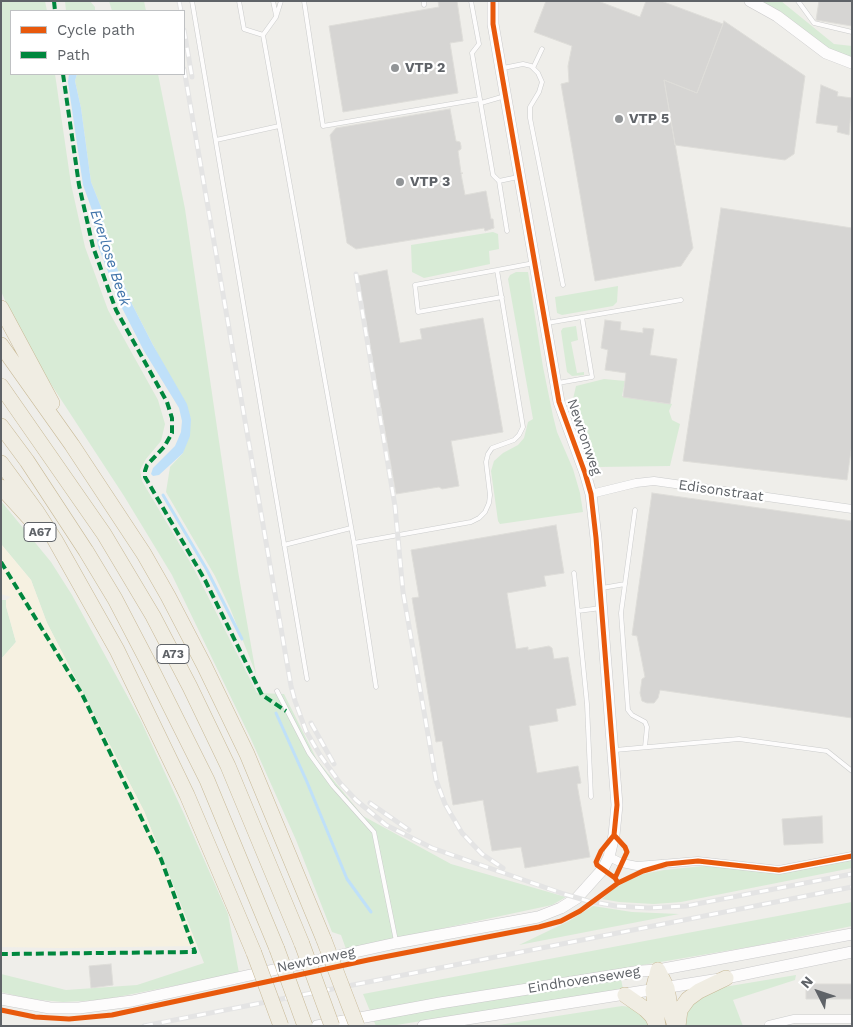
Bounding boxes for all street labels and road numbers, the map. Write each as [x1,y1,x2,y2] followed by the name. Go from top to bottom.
[563,397,605,477] street label: Newtonweg
[677,477,765,505] street label: Edisonstraat
[24,522,56,542] road number: A67
[157,644,189,664] road number: A73
[275,944,357,976] street label: Newtonweg
[527,963,641,997] street label: Eindhovenseweg

